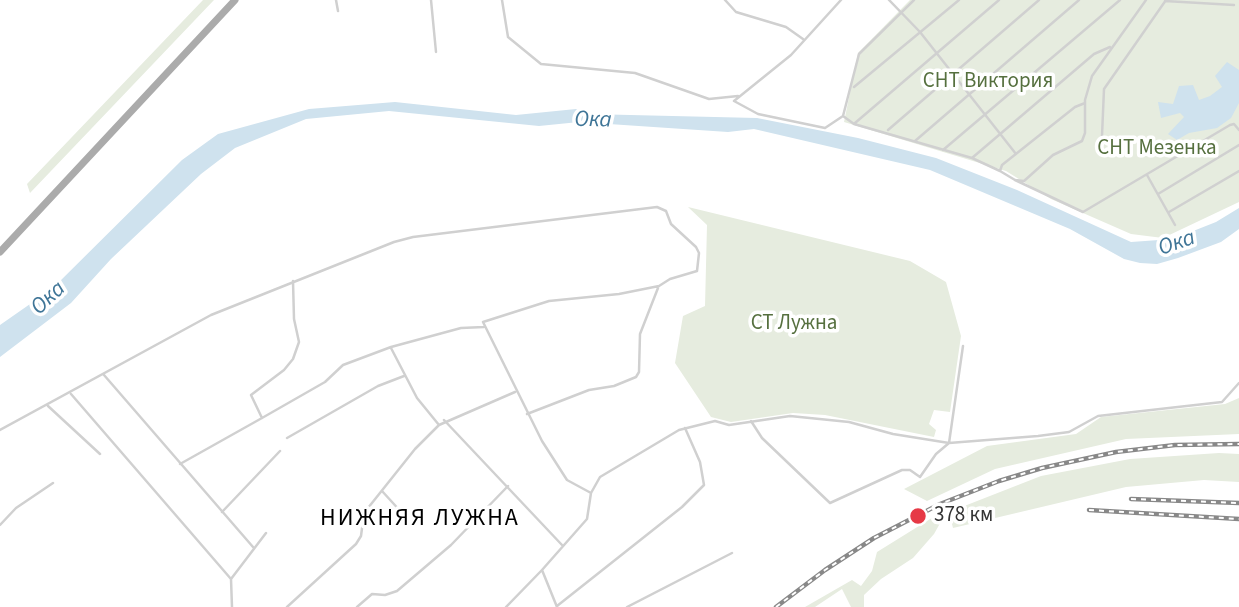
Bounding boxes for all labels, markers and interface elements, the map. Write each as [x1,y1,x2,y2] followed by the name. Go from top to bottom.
[923,69,1053,95] park label: СНТ Виктория
[574,107,612,135] water label: Ока
[1097,136,1217,162] park label: СНТ Мезенка
[1155,225,1199,263] water label: Ока
[26,276,72,322] water label: Ока
[751,311,837,337] park label: СТ Лужна
[934,503,993,529] place label: 378 км
[322,506,518,534] district label: НИЖНЯЯ ЛУЖНА
[908,506,928,526] marker: 378 км

